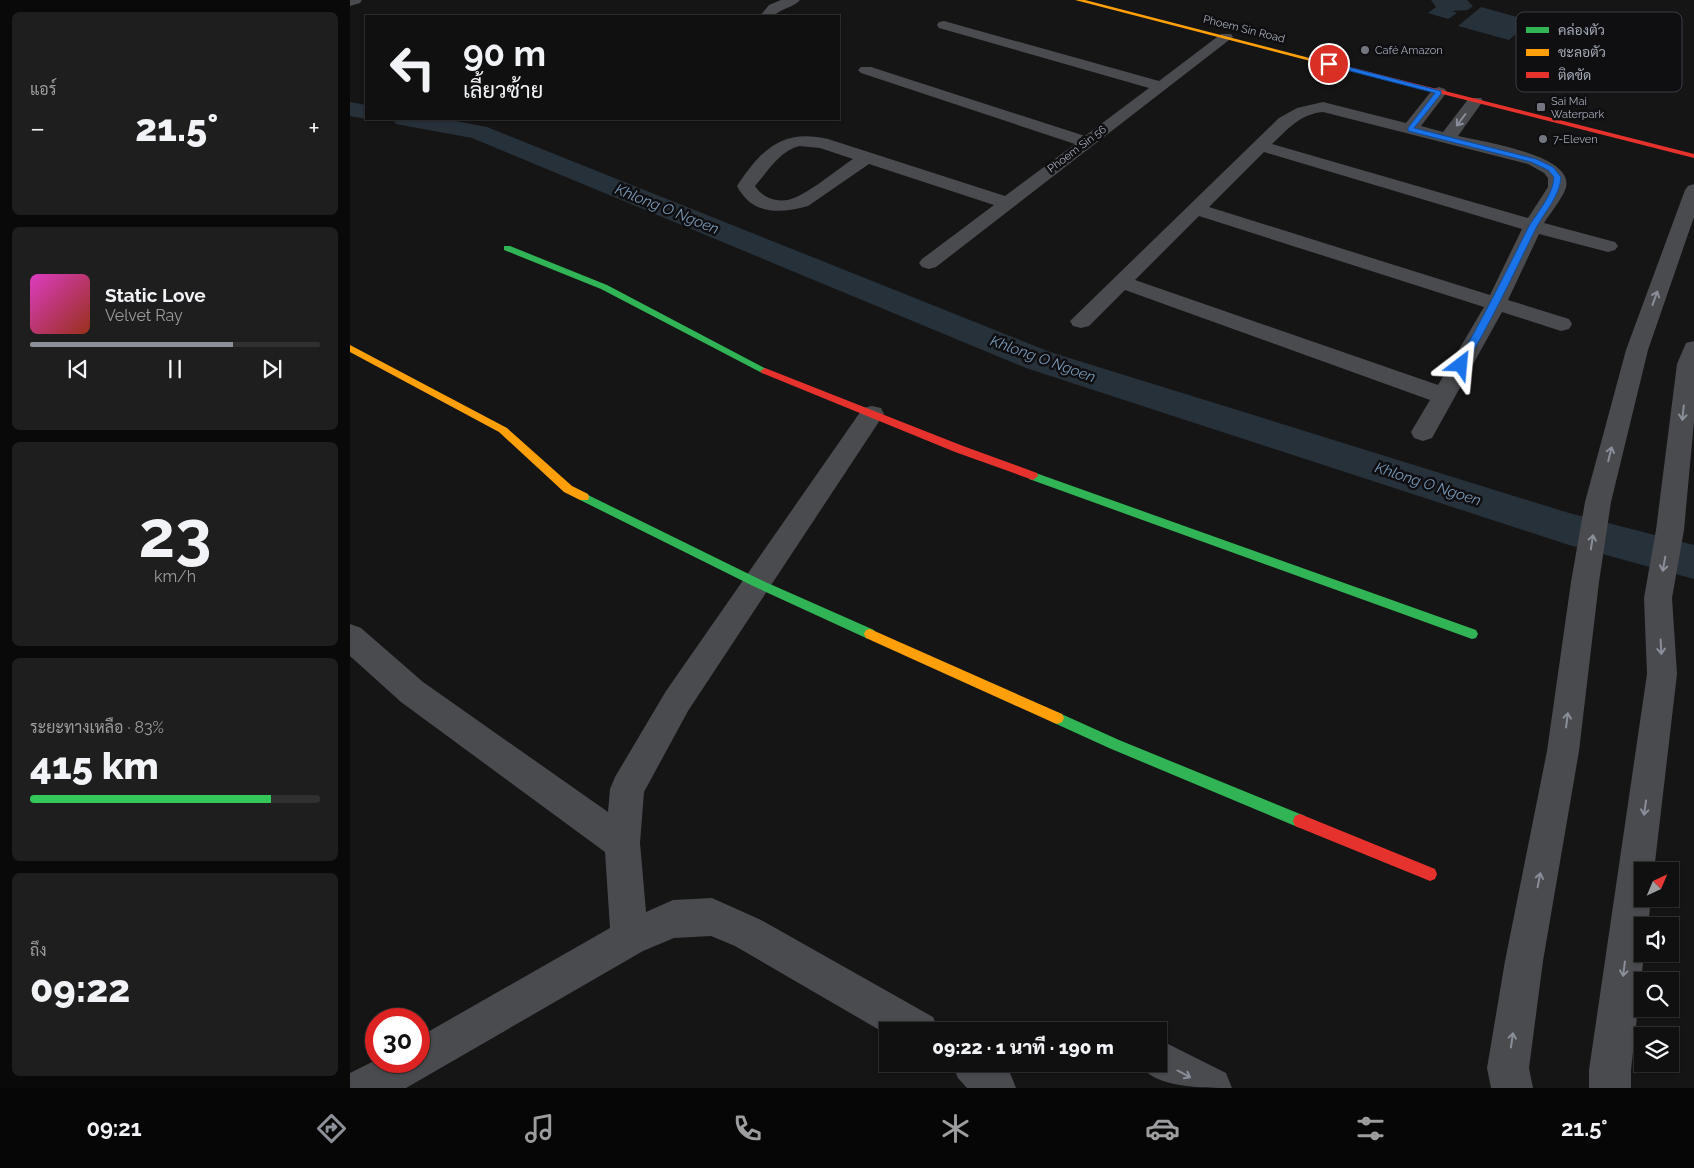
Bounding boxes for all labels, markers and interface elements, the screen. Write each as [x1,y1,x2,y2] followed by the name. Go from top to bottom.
[1516,12,1682,92] legend
[1202,13,1286,45] street label: Phoem Sin Road
[1558,22,1605,38] text: คล่องตัว
[463,33,546,74] text: 90 m
[380,35,445,100] icon: left
[1308,43,1350,85] pin
[1359,44,1371,56] marker: Café Amazon
[1375,44,1443,57] place label: Café Amazon
[1558,44,1606,60] text: ชะลอตัว
[1315,50,1343,78] icon: arrive
[1558,67,1591,83] text: ติดขัด
[463,77,543,103] text: เลี้ยวซ้าย
[30,80,56,99] text: แอร์
[1551,95,1604,121] place label: Sai Mai Waterpark
[1535,101,1547,113] marker: Sai Mai Waterpark
[135,105,218,150] text: 21.5°
[30,112,45,145] text: −
[308,112,320,145] text: +
[1456,113,1466,127] one-way arrow
[1045,122,1109,175] street label: Phoem Sin 56
[1537,133,1549,145] marker: 7-Eleven
[1553,133,1598,146] place label: 7-Eleven
[612,180,722,238] water label: Khlong O Ngoen
[105,284,206,306] text: Static Love
[1651,291,1660,307] one-way arrow
[105,306,183,325] text: Velvet Ray
[988,332,1098,386] water label: Khlong O Ngoen
[1434,338,1486,390] position arrow
[64,355,92,383] icon: previous
[161,355,189,383] icon: pause
[258,355,286,383] icon: next
[1678,404,1688,420] one-way arrow
[1606,447,1615,463] one-way arrow
[1373,458,1483,510] water label: Khlong O Ngoen
[139,496,211,572] text: 23
[1587,534,1597,550] one-way arrow
[1659,555,1669,571] one-way arrow
[154,567,196,586] text: km/h
[1656,638,1665,654] one-way arrow
[1562,712,1572,728] one-way arrow
[30,718,164,737] text: ระยะทางเหลือ · 83%
[30,743,159,788] text: 415 km
[1640,800,1650,816] one-way arrow
[1634,862,1679,908] north arrow
[1634,862,1679,1072] map controls
[1535,872,1544,888] one-way arrow
[1634,917,1679,962] button: sound
[30,941,47,960] text: ถึง
[1619,961,1629,977] one-way arrow
[30,966,130,1011] text: 09:22
[1634,972,1679,1017] button: search
[365,1008,430,1073] speed limit sign: 30
[1634,1027,1679,1072] button: layers
[1507,1032,1517,1048] one-way arrow
[932,1036,1114,1058] text: 09:22 · 1 นาที · 190 m
[1176,1069,1191,1079] one-way arrow
[314,1111,349,1146] icon: directions
[522,1111,557,1146] icon: music
[730,1111,765,1146] icon: phone
[938,1111,973,1146] icon: climate
[1145,1111,1180,1146] icon: car
[1353,1111,1388,1146] icon: filters
[86,1115,142,1141] text: 09:21
[1561,1115,1608,1141] text: 21.5°

